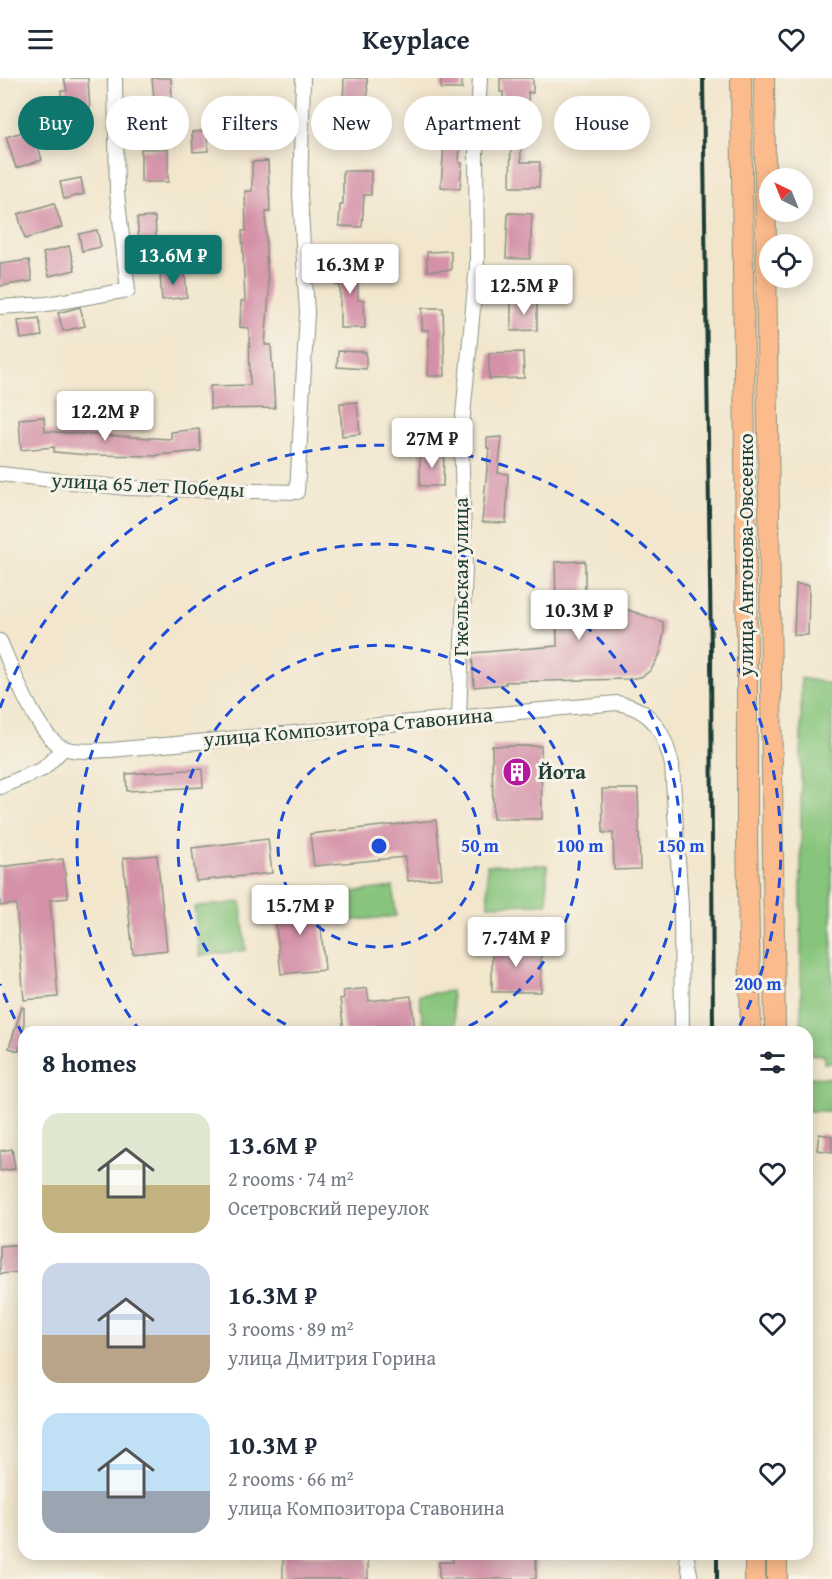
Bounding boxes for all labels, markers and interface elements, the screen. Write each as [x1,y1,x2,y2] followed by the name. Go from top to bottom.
[362,19,470,59] text: Keyplace
[24,23,57,56] icon: menu
[775,23,808,56] icon: heart
[18,96,94,150] chip: Buy
[106,96,189,150] chip: Rent
[201,96,299,150] chip: Filters
[311,96,392,150] chip: New
[404,96,542,150] chip: Apartment
[554,96,650,150] chip: House
[759,168,813,222] north arrow
[759,168,813,288] map controls
[759,234,813,288] button: locate
[118,235,228,286] pin: 13.6M ₽
[139,240,207,269] text: 13.6M ₽
[295,244,405,295] pin: 16.3M ₽
[316,249,384,278] text: 16.3M ₽
[469,265,579,316] pin: 12.5M ₽
[490,270,558,299] text: 12.5M ₽
[50,391,160,442] pin: 12.2M ₽
[71,396,139,425] text: 12.2M ₽
[390,418,474,469] pin: 27M ₽
[406,423,458,452] text: 27M ₽
[730,433,761,678] street label: улица Антонова-Овсеенко
[50,464,246,505] street label: улица 65 лет Победы
[445,497,476,657] street label: Гжельская улица
[524,590,634,641] pin: 10.3M ₽
[545,595,613,624] text: 10.3M ₽
[201,698,494,755] street label: улица Композитора Ставонина
[501,756,533,788] building icon: Йота
[538,756,586,787] place label: Йота
[461,832,500,859] text: 50 m
[556,832,604,859] text: 100 m
[657,832,705,859] text: 150 m
[369,836,389,856] centre of rings
[245,885,355,936] pin: 15.7M ₽
[266,890,334,919] text: 15.7M ₽
[461,917,571,968] pin: 7.74M ₽
[482,922,550,951] text: 7.74M ₽
[734,970,782,997] text: 200 m
[42,1043,137,1082] text: 8 homes
[756,1046,789,1079] icon: filters
[228,1125,317,1164] text: 13.6M ₽
[90,1137,162,1209] icon: home
[756,1157,789,1190] icon: heart
[228,1164,354,1193] text: 2 rooms · 74 m²
[228,1193,429,1222] text: Осетровский переулок
[228,1275,317,1314] text: 16.3M ₽
[90,1287,162,1359] icon: home
[756,1307,789,1340] icon: heart
[228,1314,354,1343] text: 3 rooms · 89 m²
[228,1343,436,1372] text: улица Дмитрия Горина
[228,1425,317,1464] text: 10.3M ₽
[90,1437,162,1509] icon: home
[756,1457,789,1490] icon: heart
[228,1464,354,1493] text: 2 rooms · 66 m²
[228,1493,504,1522] text: улица Композитора Ставонина

